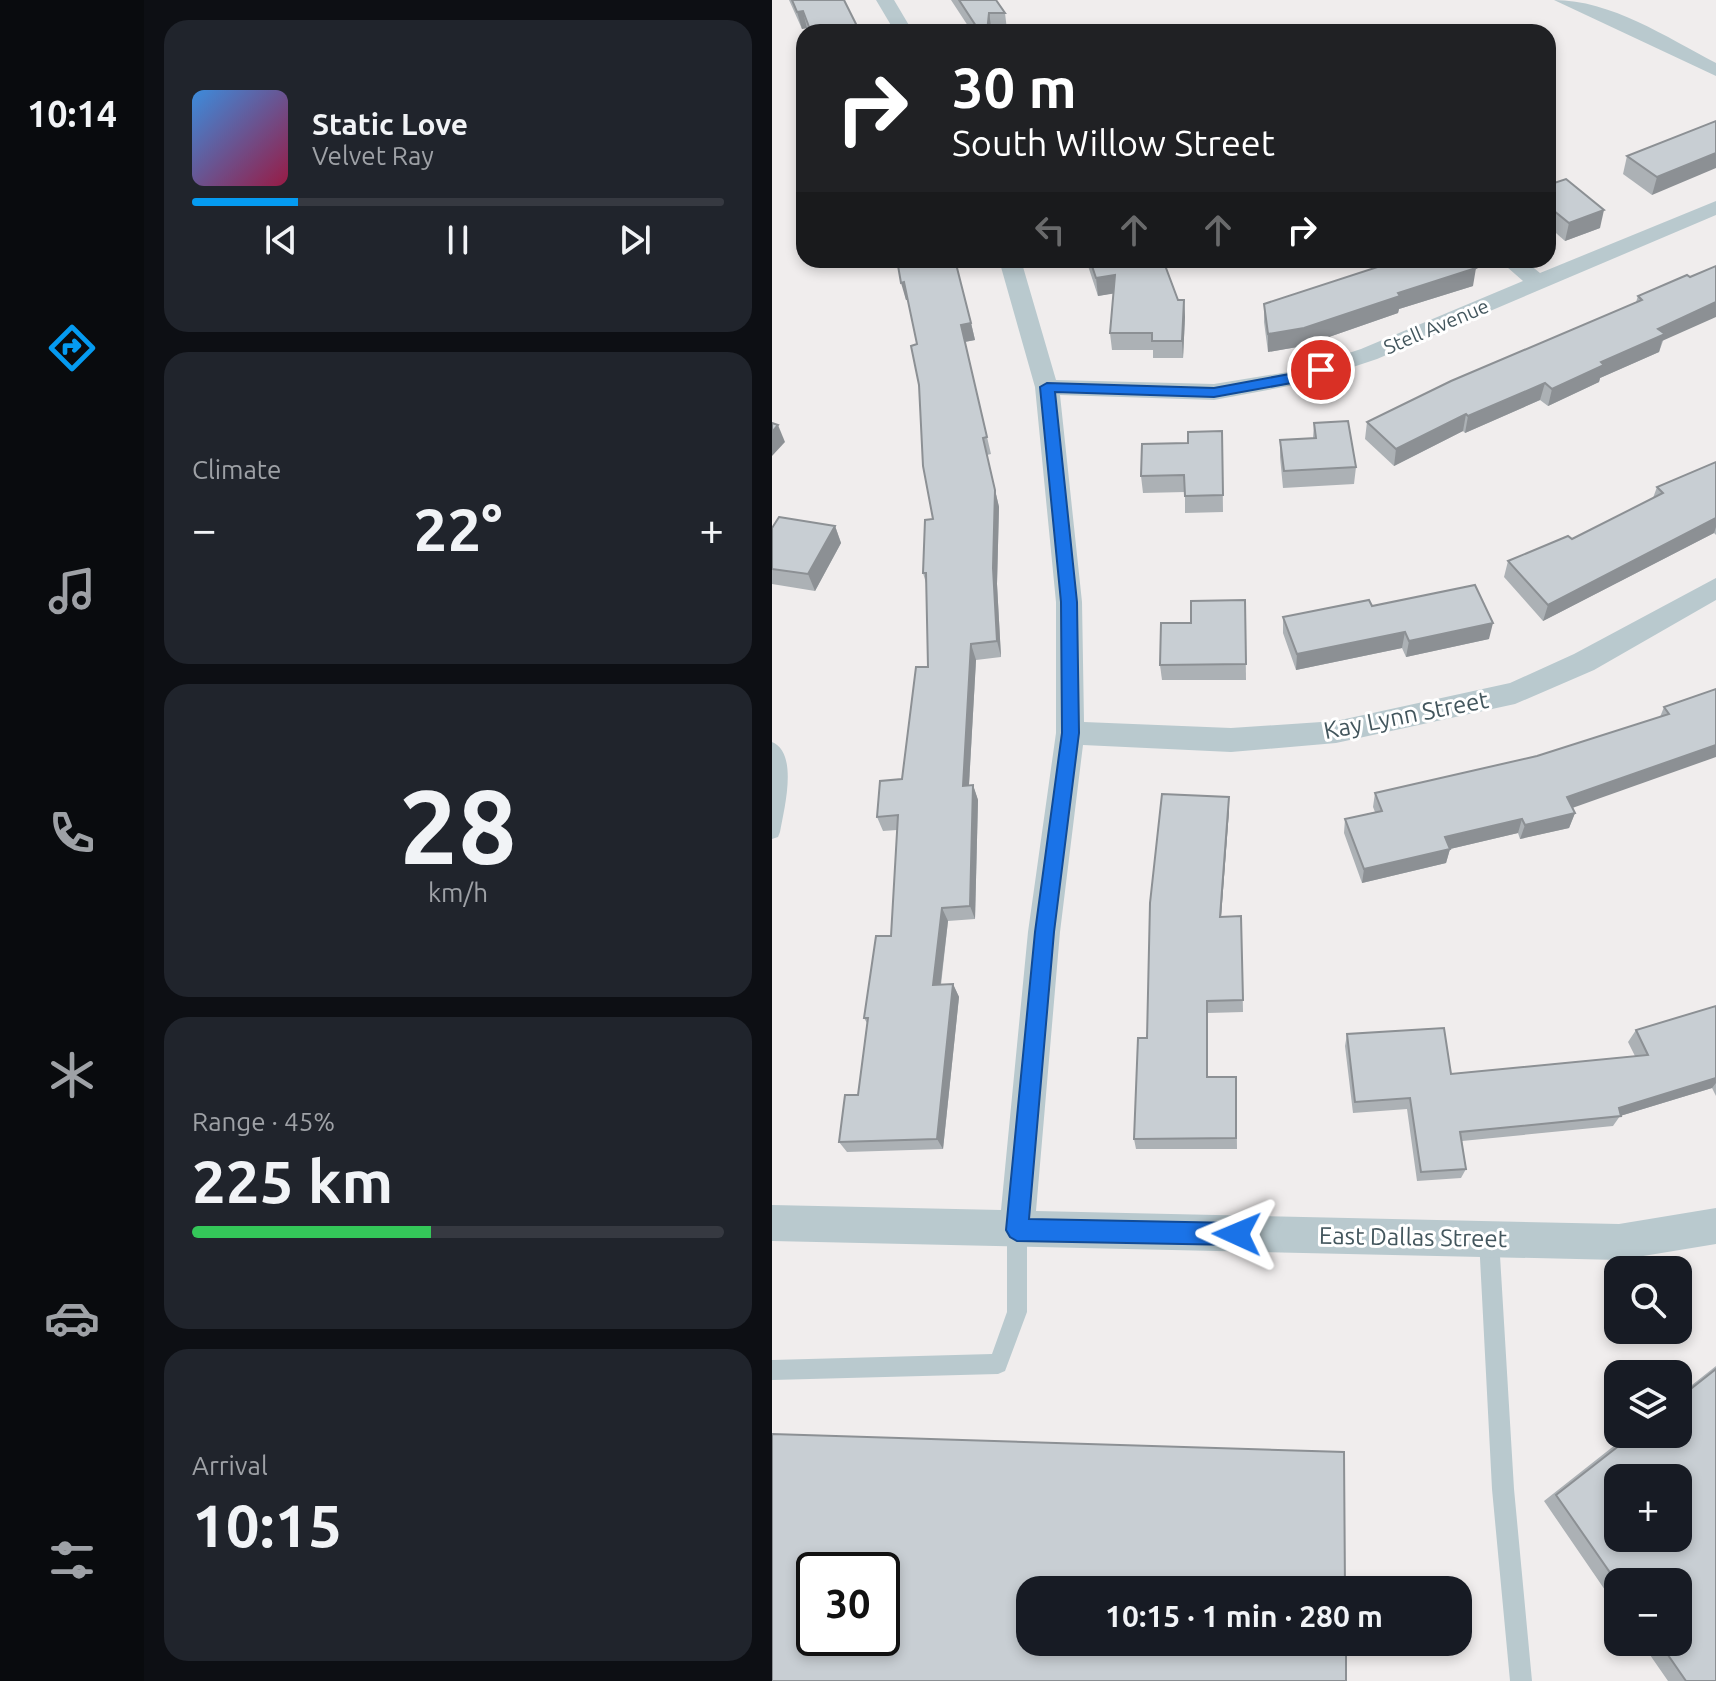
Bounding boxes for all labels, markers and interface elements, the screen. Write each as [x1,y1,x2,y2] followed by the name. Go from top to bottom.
[820,56,924,160] icon: right
[952,56,1077,119] text: 30 m
[27,93,117,134] text: 10:14
[312,107,468,141] text: Static Love
[952,122,1275,163] text: South Willow Street
[312,141,434,170] text: Velvet Ray
[1028,208,1072,252] icon: left
[1112,208,1156,252] icon: ahead
[1196,208,1240,252] icon: ahead
[1280,208,1324,252] icon: right
[259,218,303,262] icon: previous
[436,218,480,262] icon: pause
[613,218,657,262] icon: next
[1380,294,1492,358] street label: Stell Avenue
[44,320,100,376] icon: directions
[1287,336,1355,404] pin
[1299,348,1343,392] icon: arrive
[192,455,281,484] text: Climate
[414,495,502,562] text: 22°
[192,504,217,553] text: −
[699,504,724,553] text: +
[44,563,100,619] icon: music
[1321,686,1491,744] street label: Kay Lynn Street
[399,767,517,884] text: 28
[44,805,100,861] icon: phone
[428,878,488,907] text: km/h
[44,1047,100,1103] icon: climate
[192,1107,335,1136] text: Range · 45%
[192,1147,393,1214] text: 225 km
[1195,1192,1279,1276] position arrow
[1319,1222,1508,1252] street label: East Dallas Street
[1604,1256,1692,1656] map controls
[1604,1256,1692,1344] button: search
[44,1290,100,1346] icon: car
[1604,1360,1692,1448] button: layers
[192,1451,268,1480] text: Arrival
[1604,1464,1692,1552] button: +
[192,1491,342,1558] text: 10:15
[44,1532,100,1588] icon: filters
[796,1552,900,1656] speed limit sign: 30
[1604,1568,1692,1656] button: −
[1105,1599,1383,1633] text: 10:15 · 1 min · 280 m

